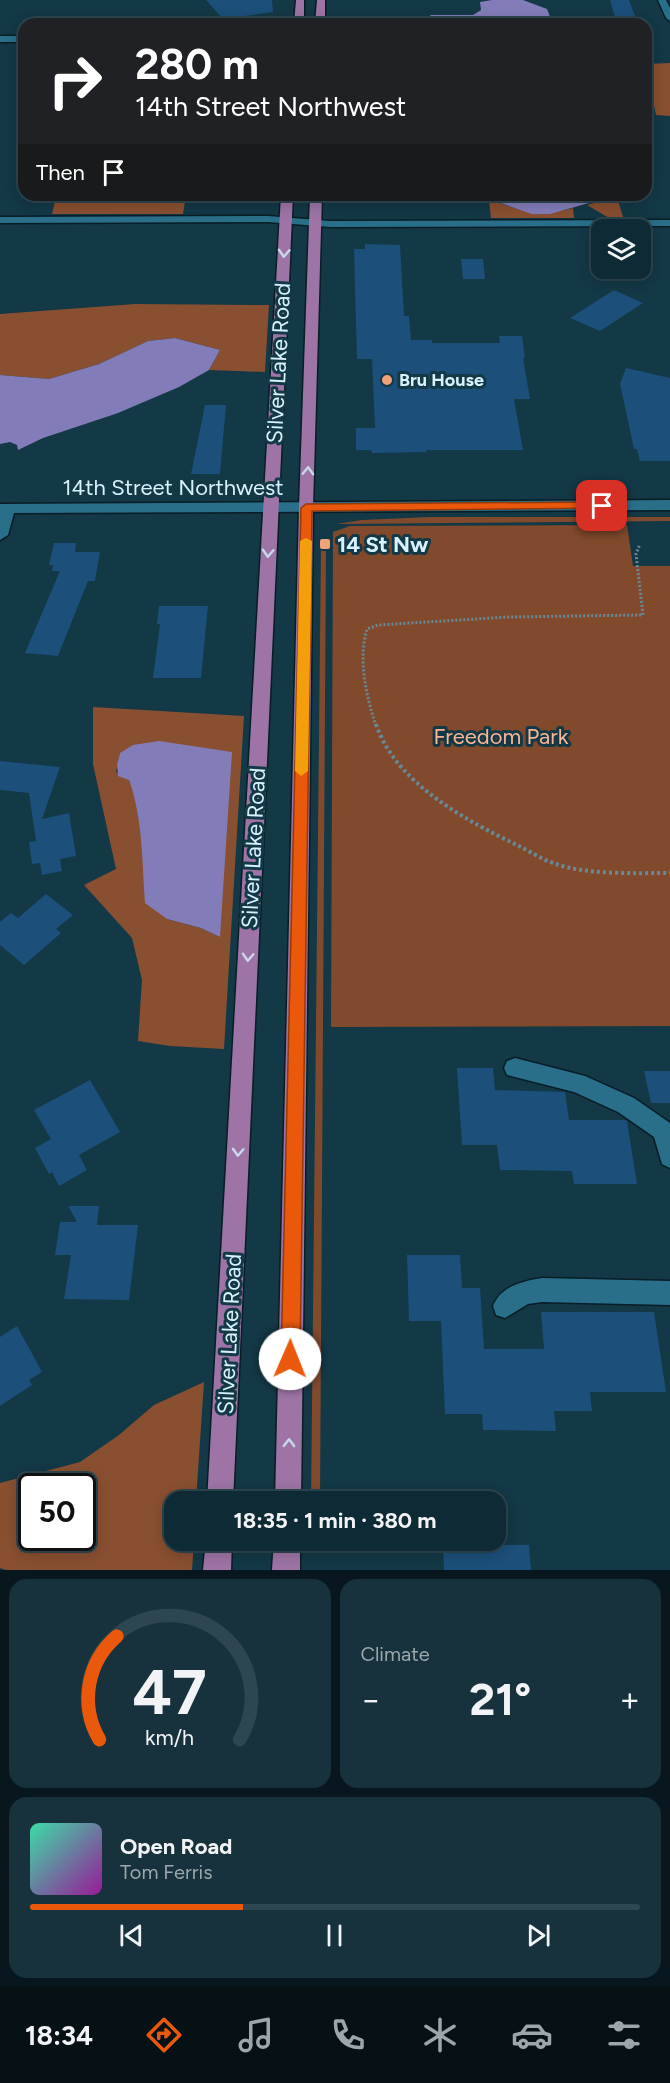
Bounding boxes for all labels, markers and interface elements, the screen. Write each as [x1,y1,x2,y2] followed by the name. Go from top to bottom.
[135,39,259,90] text: 280 m
[36,42,114,120] icon: right
[135,90,406,123] text: 14th Street Northwest
[97,156,130,189] icon: arrive
[36,159,85,186] text: Then
[591,219,651,279] map controls
[591,219,651,279] button: layers
[277,249,290,258] one-way arrow
[261,282,296,444] street label: Silver Lake Road
[399,369,484,391] place label: Bru House
[380,373,394,387] marker: Bru House
[301,467,314,476] one-way arrow
[62,474,284,501] street label: 14th Street Northwest
[576,480,627,531] pin
[585,489,618,522] icon: arrive
[337,531,429,558] place label: 14 St Nw
[318,537,332,551] marker: 14 St Nw
[261,548,274,557] one-way arrow
[434,723,569,750] park label: Freedom Park
[236,767,271,929] street label: Silver Lake Road
[241,953,254,962] one-way arrow
[231,1148,244,1157] one-way arrow
[212,1253,247,1415] street label: Silver Lake Road
[258,1327,322,1391] position arrow
[283,1439,295,1448] one-way arrow
[18,1473,96,1551] speed limit sign: 50
[233,1507,437,1534] text: 18:35 · 1 min · 380 m
[361,1642,430,1666] text: Climate
[133,1655,207,1730] text: 47
[469,1672,531,1726] text: 21°
[361,1680,381,1719] text: −
[619,1680,640,1719] text: +
[145,1726,194,1751] text: km/h
[120,1833,232,1860] text: Open Road
[120,1860,213,1884] text: Tom Ferris
[115,1919,148,1952] icon: previous
[318,1919,351,1952] icon: pause
[522,1919,555,1952] icon: next
[143,2014,185,2056] icon: directions
[235,2014,277,2056] icon: music
[327,2014,369,2056] icon: phone
[419,2014,461,2056] icon: climate
[511,2014,553,2056] icon: car
[603,2014,645,2056] icon: filters
[25,2019,93,2052] text: 18:34

